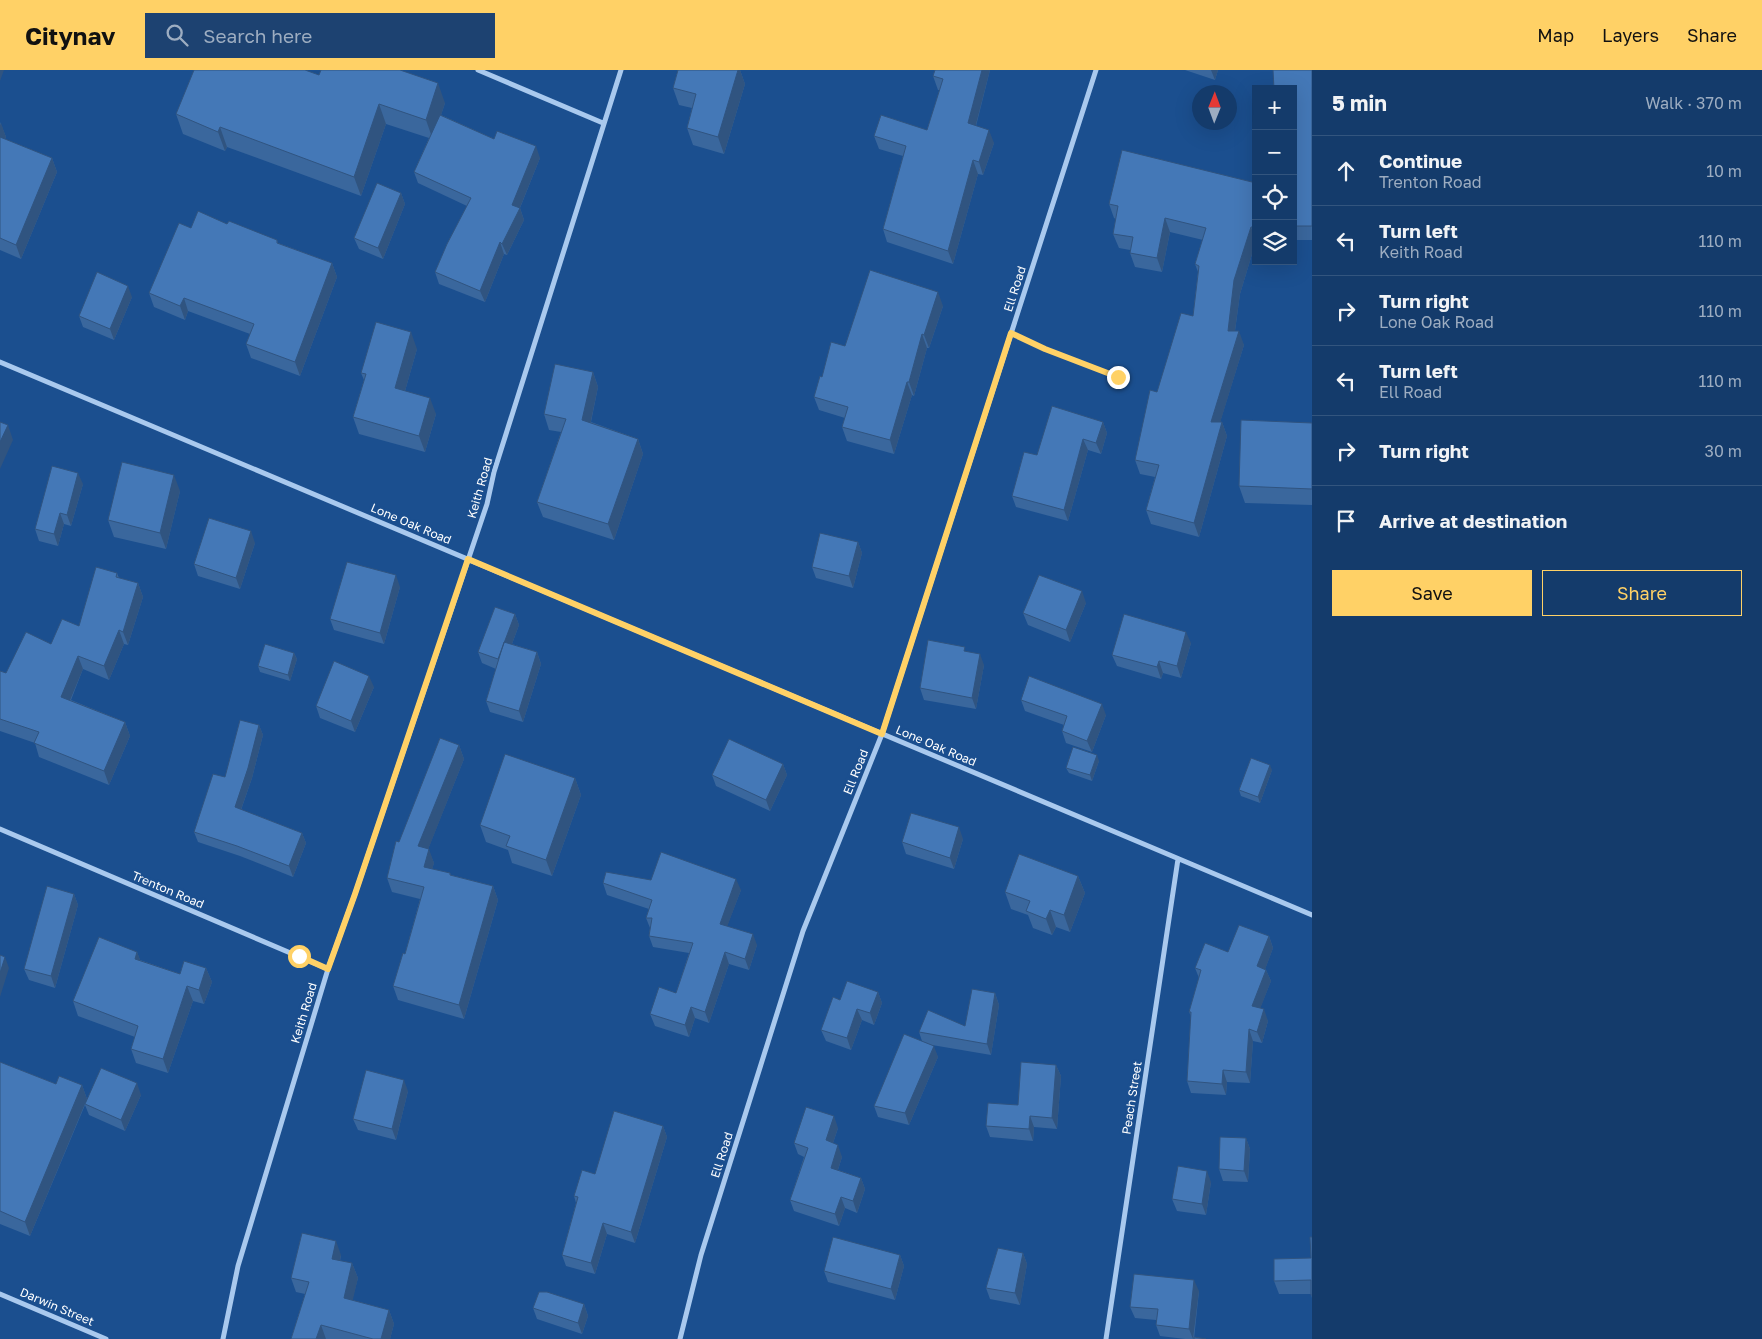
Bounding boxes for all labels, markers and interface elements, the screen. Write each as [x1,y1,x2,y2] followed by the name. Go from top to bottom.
[145,13,495,58] search box
[25,21,115,50] text: Citynav
[163,21,191,49] icon: search
[203,24,312,47] text: Search here
[1537,24,1574,46] text: Map
[1602,24,1659,46] text: Layers
[1687,24,1737,46] text: Share
[1192,85,1237,130] north arrow
[1252,85,1297,265] map controls
[1252,85,1297,130] button: +
[1332,90,1387,116] text: 5 min
[1645,93,1742,113] text: Walk · 370 m
[1252,130,1297,175] button: −
[1379,149,1462,172] text: Continue
[1332,157,1360,185] icon: ahead
[1706,161,1742,181] text: 10 m
[1379,172,1482,192] text: Trenton Road
[1252,175,1297,220] button: locate
[1379,219,1458,242] text: Turn left
[1252,220,1297,265] button: layers
[1332,227,1360,255] icon: left
[1698,231,1742,251] text: 110 m
[1379,242,1463,262] text: Keith Road
[1000,264,1029,314] street label: Ell Road
[1379,289,1469,312] text: Turn right
[1332,297,1360,325] icon: right
[1698,301,1742,321] text: 110 m
[1379,312,1494,332] text: Lone Oak Road
[1379,359,1458,382] text: Turn left
[1107,366,1130,389] route end
[1332,367,1360,395] icon: left
[1698,371,1742,391] text: 110 m
[1379,382,1442,402] text: Ell Road
[1332,437,1360,465] icon: right
[1379,439,1469,462] text: Turn right
[1705,441,1742,461] text: 30 m
[464,456,495,520] street label: Keith Road
[369,500,454,547] street label: Lone Oak Road
[1332,507,1360,535] icon: arrive
[1379,509,1567,532] text: Arrive at destination
[1332,570,1532,616] button: Save
[1542,570,1742,616] button: Share
[894,722,979,769] street label: Lone Oak Road
[840,747,871,797] street label: Ell Road
[130,868,207,911] street label: Trenton Road
[288,945,311,968] route start
[287,981,320,1045] street label: Keith Road
[1118,1060,1145,1136] street label: Peach Street
[707,1130,736,1180] street label: Ell Road
[18,1284,97,1329] street label: Darwin Street

